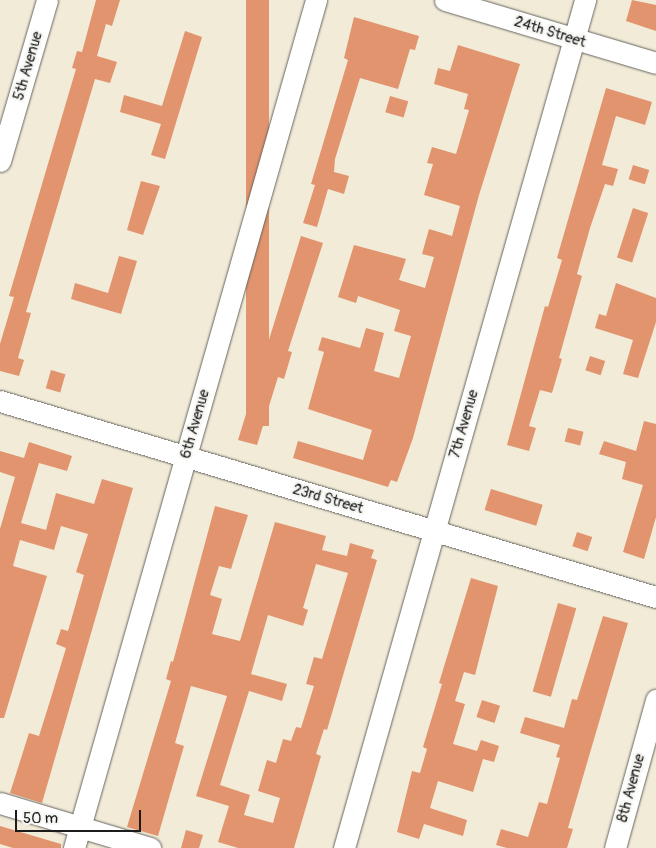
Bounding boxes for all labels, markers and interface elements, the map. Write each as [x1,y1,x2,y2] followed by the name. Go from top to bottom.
[512,13,588,51] street label: 24th Street
[10,30,46,102] street label: 5th Avenue
[177,387,213,461] street label: 6th Avenue
[446,388,482,460] street label: 7th Avenue
[291,480,365,518] street label: 23rd Street
[613,752,649,824] street label: 8th Avenue
[18,800,144,832] scale bar
[23,809,58,828] text: 50 m

